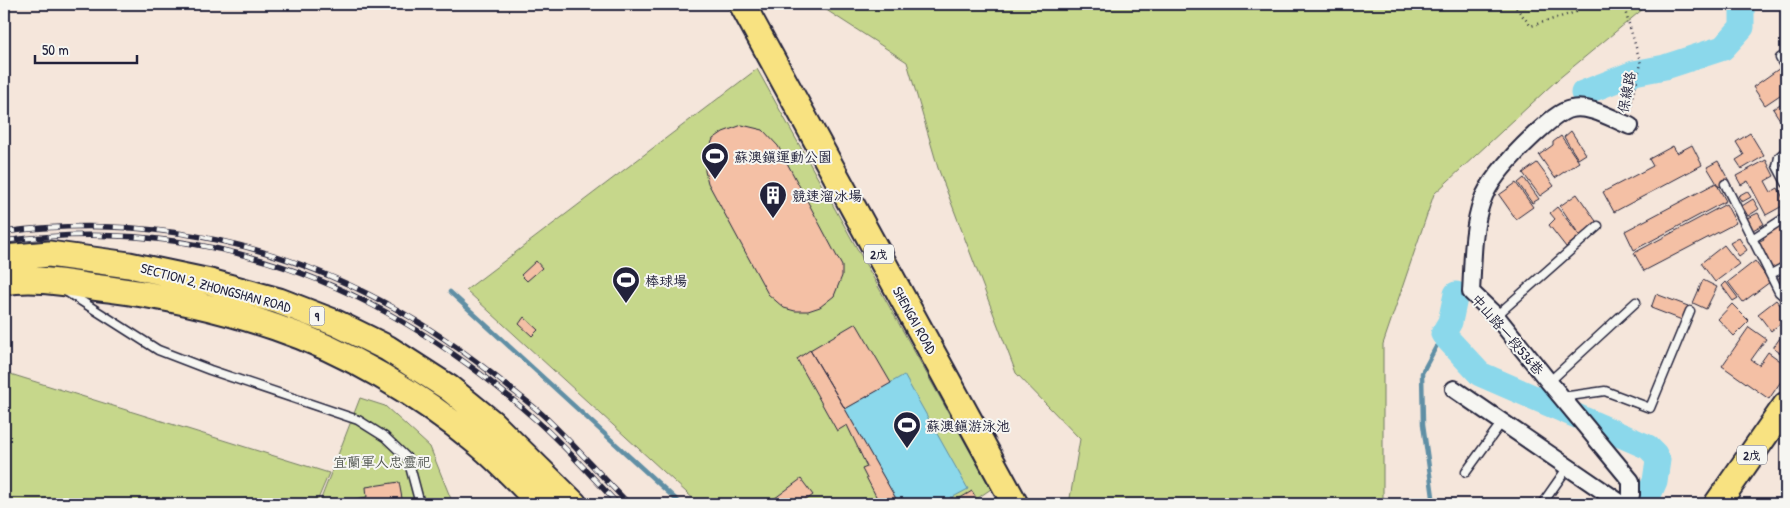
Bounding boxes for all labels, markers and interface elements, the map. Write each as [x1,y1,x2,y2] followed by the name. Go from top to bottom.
[35,32,138,64] scale bar
[42,39,69,60] text: 50 m
[1613,70,1639,114] street label: 保線路
[700,141,730,180] sports icon: 蘇澳鎮運動公園
[734,147,832,166] place label: 蘇澳鎮運動公園
[758,180,788,219] building icon: 競速溜冰場
[792,186,862,205] place label: 競速溜冰場
[864,244,894,264] road number: 2戊
[139,258,294,316] street label: SECTION 2, ZHONGSHAN ROAD
[611,265,641,304] sports icon: 棒球場
[645,271,687,290] place label: 棒球場
[889,283,941,357] street label: SHENGAI ROAD
[1467,289,1549,379] street label: 中山路一段536巷
[310,306,324,326] road number: 9
[892,410,922,449] sports icon: 蘇澳鎮游泳池
[926,416,1010,435] place label: 蘇澳鎮游泳池
[1737,446,1767,464] road number: 2戊
[333,452,431,471] park label: 宜蘭軍人忠靈祀

